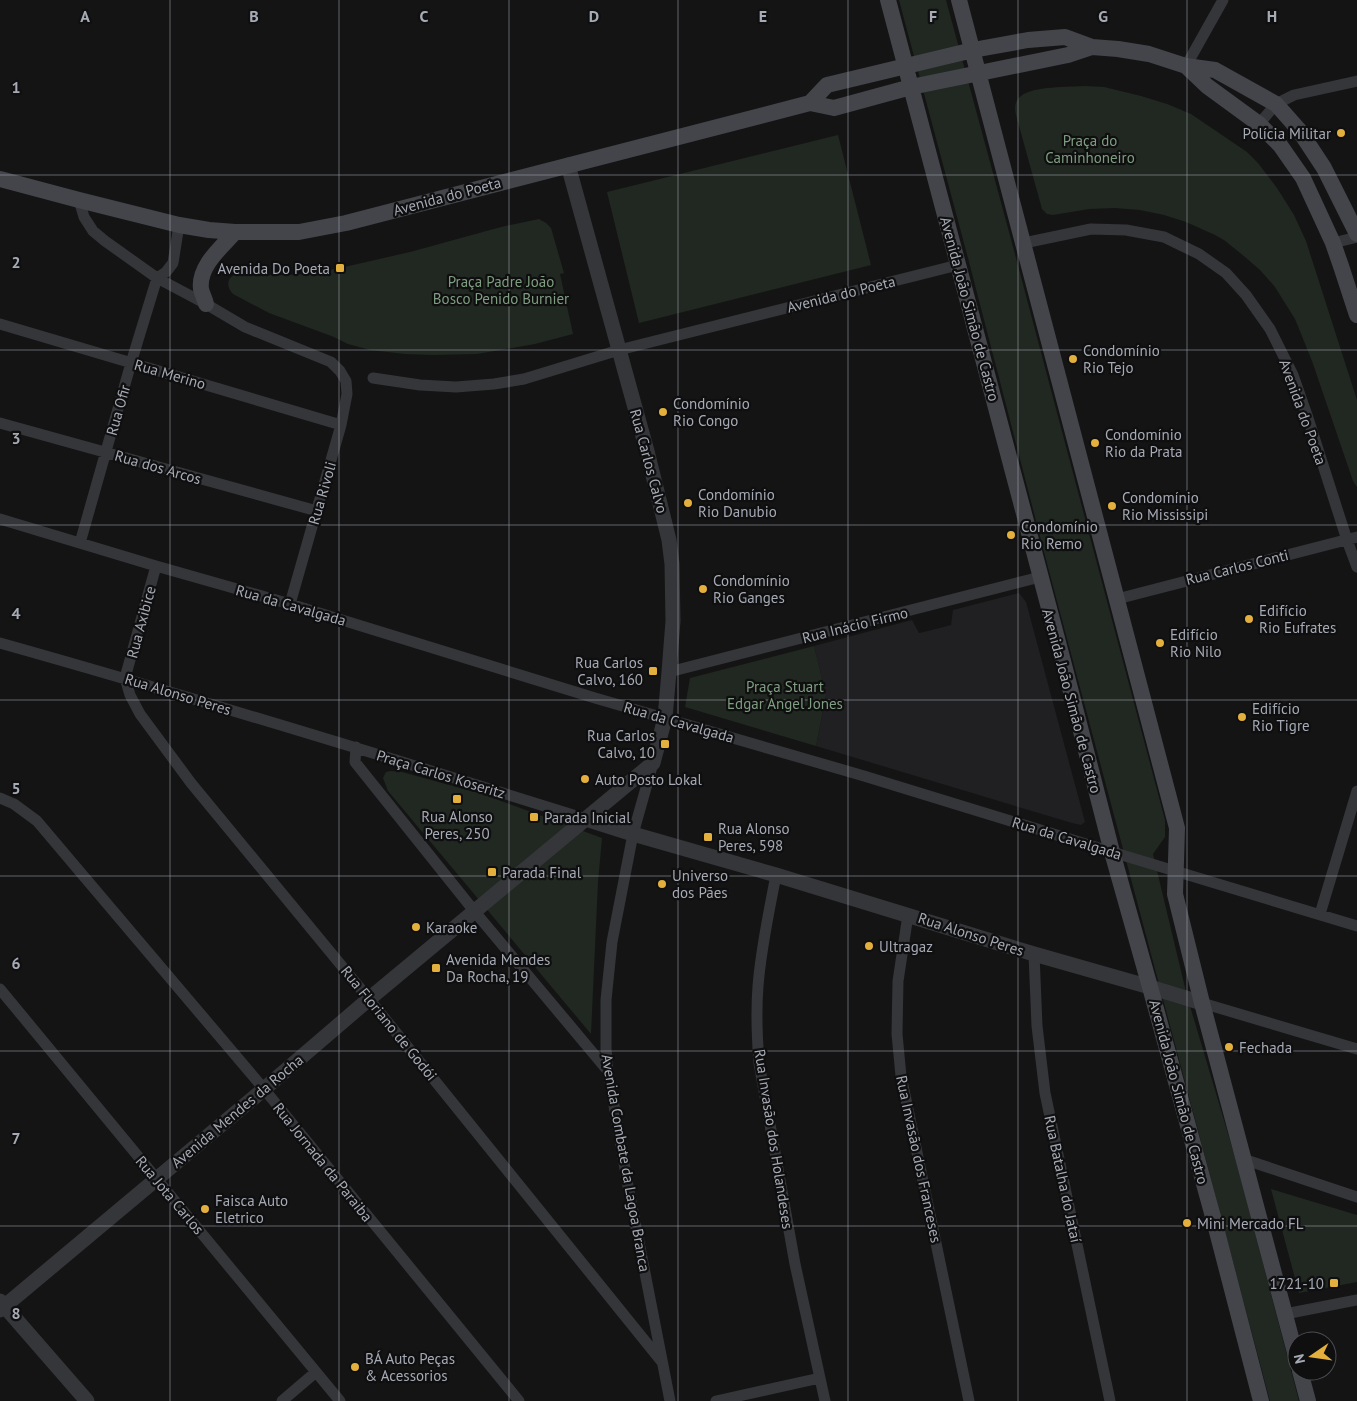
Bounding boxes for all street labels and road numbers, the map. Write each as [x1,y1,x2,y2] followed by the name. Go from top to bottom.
[391,172,503,220] street label: Avenida do Poeta
[936,215,1004,403] street label: Avenida João Simão de Castro
[785,271,897,317] street label: Avenida do Poeta
[132,355,208,393] street label: Rua Merino
[1275,357,1331,467] street label: Avenida do Poeta
[102,383,134,437] street label: Rua Ofir
[626,407,672,515] street label: Rua Carlos Calvo
[113,446,203,488] street label: Rua dos Arcos
[304,459,340,527] street label: Rua Rivoli
[1184,545,1290,589] street label: Rua Carlos Conti
[234,580,348,630] street label: Rua da Cavalgada
[122,584,160,660] street label: Rua Axibice
[800,603,910,647] street label: Rua Inácio Firmo
[1038,607,1106,795] street label: Avenida João Simão de Castro
[123,669,233,719] street label: Rua Alonso Peres
[622,697,736,747] street label: Rua da Cavalgada
[374,745,508,803] street label: Praça Carlos Koseritz
[1010,812,1124,864] street label: Rua da Cavalgada
[916,908,1026,960] street label: Rua Alonso Peres
[337,962,441,1084] street label: Rua Floriano de Godói
[1145,998,1213,1186] street label: Avenida João Simão de Castro
[750,1048,798,1230] street label: Rua Invasão dos Holandeses
[167,1050,307,1172] street label: Avenida Mendes da Rocha
[597,1053,655,1273] street label: Avenida Combate da Lagoa Branca
[892,1074,946,1244] street label: Rua Invasão dos Franceses
[269,1099,377,1225] street label: Rua Jornada da Paraiba
[1040,1114,1086,1244] street label: Rua Batalha do Jataí
[132,1152,208,1238] street label: Rua Jota Carlos

